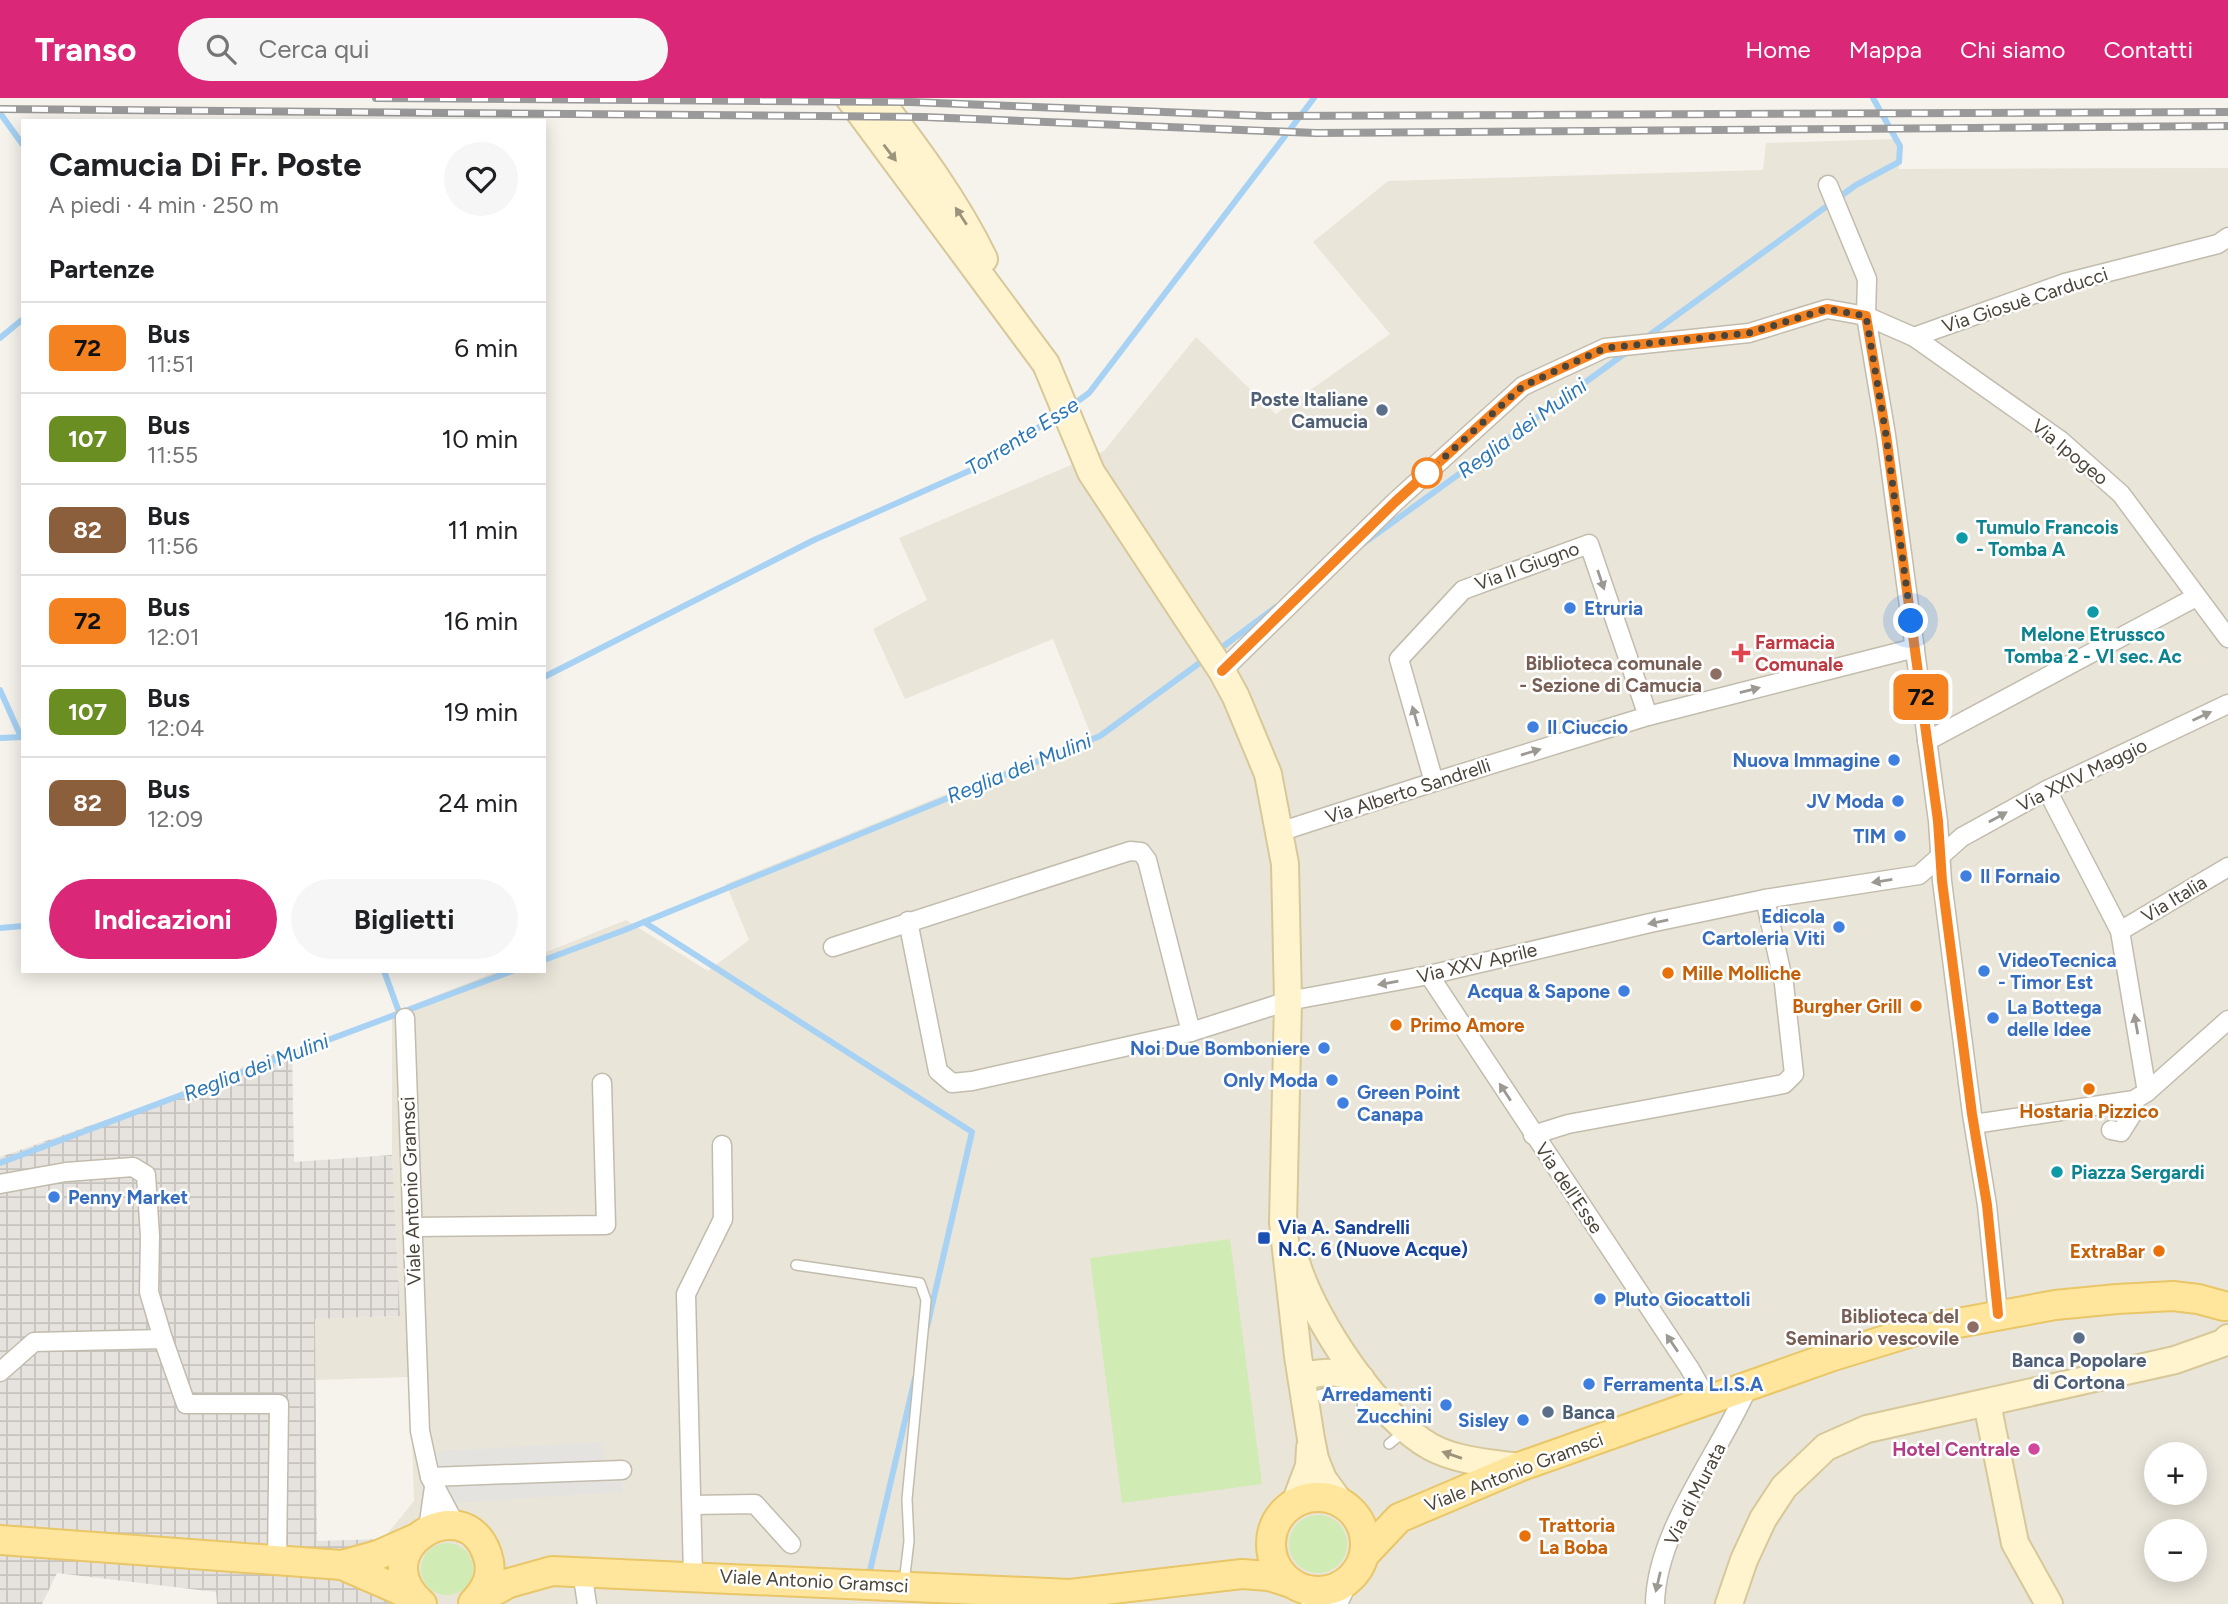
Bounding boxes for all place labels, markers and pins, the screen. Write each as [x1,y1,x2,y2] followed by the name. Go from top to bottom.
[1250,388,1368,433] place label: Poste Italiane Camucia
[1374,402,1390,418] marker: Poste Italiane Camucia
[1412,458,1442,488] unlabelled marker
[1976,516,2119,561] place label: Tumulo Francois - Tomba A
[1954,530,1970,546] marker: Tumulo Francois - Tomba A
[1584,597,1643,620] place label: Etruria
[1562,600,1578,616] marker: Etruria
[2085,604,2101,620] marker: Melone Etrussco Tomba 2 - VI sec. Ac
[2004,623,2182,668] place label: Melone Etrussco Tomba 2 - VI sec. Ac
[1755,631,1844,676] place label: Farmacia Comunale
[1733,645,1749,661] marker: Farmacia Comunale
[1519,652,1702,697] place label: Biblioteca comunale - Sezione di Camucia
[1708,666,1724,682] marker: Biblioteca comunale - Sezione di Camucia
[1547,716,1628,739] place label: Il Ciuccio
[1525,719,1541,735] marker: Il Ciuccio
[1733,749,1880,772] place label: Nuova Immagine
[1886,752,1902,768] marker: Nuova Immagine
[1807,790,1884,813] place label: JV Moda
[1890,793,1906,809] marker: JV Moda
[1853,825,1886,848] place label: TIM
[1892,828,1908,844] marker: TIM
[1980,865,2060,888] place label: Il Fornaio
[1958,868,1974,884] marker: Il Fornaio
[1702,905,1825,950] place label: Edicola Cartoleria Viti
[1831,919,1847,935] marker: Edicola Cartoleria Viti
[1998,949,2117,994] place label: VideoTecnica - Timor Est
[1682,962,1802,985] place label: Mille Molliche
[1976,963,1992,979] marker: VideoTecnica - Timor Est
[1660,965,1676,981] marker: Mille Molliche
[1467,980,1610,1003] place label: Acqua & Sapone
[1616,983,1632,999] marker: Acqua & Sapone
[1792,995,1902,1018] place label: Burgher Grill
[2007,996,2102,1041] place label: La Bottega delle Idee
[1908,998,1924,1014] marker: Burgher Grill
[1985,1010,2001,1026] marker: La Bottega delle Idee
[1410,1014,1525,1037] place label: Primo Amore
[1388,1017,1404,1033] marker: Primo Amore
[1130,1037,1310,1060] place label: Noi Due Bomboniere
[1316,1040,1332,1056] marker: Noi Due Bomboniere
[1223,1069,1318,1092] place label: Only Moda
[1324,1072,1340,1088] marker: Only Moda
[1357,1081,1461,1126] place label: Green Point Canapa
[2081,1081,2097,1097] marker: Hostaria Pizzico
[1335,1095,1351,1111] marker: Green Point Canapa
[2019,1100,2159,1123] place label: Hostaria Pizzico
[2071,1161,2205,1184] place label: Piazza Sergardi
[2049,1164,2065,1180] marker: Piazza Sergardi
[68,1186,188,1209] place label: Penny Market
[46,1189,62,1205] marker: Penny Market
[1278,1216,1468,1261] place label: Via A. Sandrelli N.C. 6 (Nuove Acque)
[1256,1230,1272,1246] marker: Via A. Sandrelli N.C. 6 (Nuove Acque)
[2070,1240,2145,1263] place label: ExtraBar
[2151,1243,2167,1259] marker: ExtraBar
[1614,1288,1750,1311] place label: Pluto Giocattoli
[1592,1291,1608,1307] marker: Pluto Giocattoli
[1785,1305,1959,1350] place label: Biblioteca del Seminario vescovile
[1965,1319,1981,1335] marker: Biblioteca del Seminario vescovile
[2071,1330,2087,1346] marker: Banca Popolare di Cortona
[2012,1349,2147,1394] place label: Banca Popolare di Cortona
[1603,1373,1764,1396] place label: Ferramenta L.I.S.A
[1581,1376,1597,1392] marker: Ferramenta L.I.S.A
[1322,1383,1432,1428] place label: Arredamenti Zucchini
[1438,1397,1454,1413] marker: Arredamenti Zucchini
[1562,1401,1615,1424] place label: Banca
[1540,1404,1556,1420] marker: Banca
[1458,1409,1509,1432] place label: Sisley
[1515,1412,1531,1428] marker: Sisley
[1892,1438,2020,1461] place label: Hotel Centrale
[2026,1441,2042,1457] marker: Hotel Centrale
[1539,1514,1615,1559] place label: Trattoria La Boba
[1517,1528,1533,1544] marker: Trattoria La Boba

